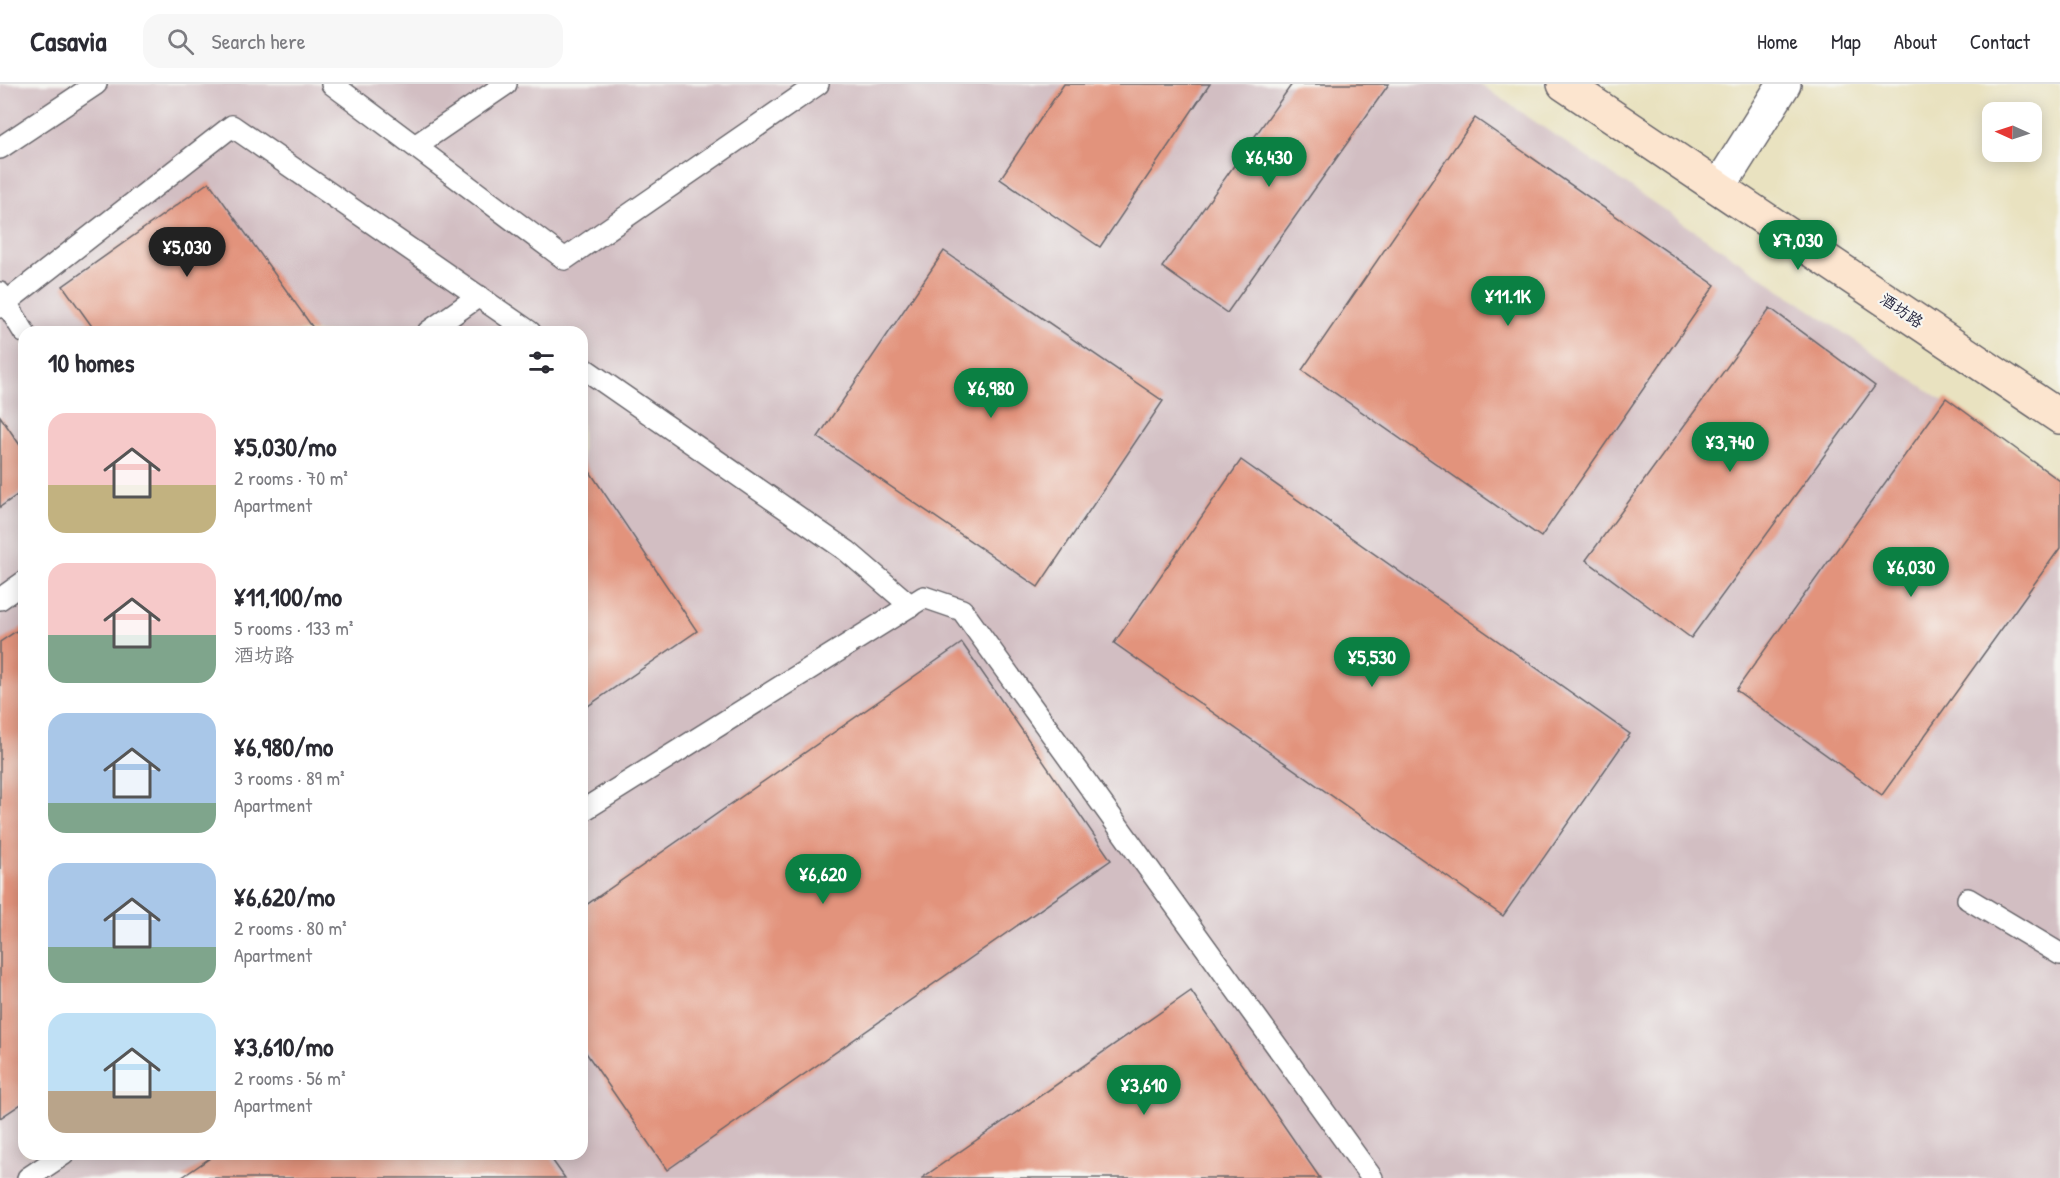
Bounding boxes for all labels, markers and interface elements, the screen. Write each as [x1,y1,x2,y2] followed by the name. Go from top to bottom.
[143,14,563,68] search box
[30,22,107,60] text: Casavia
[164,25,197,58] icon: search
[212,26,306,56] text: Search here
[1757,27,1798,56] text: Home
[1831,27,1861,56] text: Map
[1894,27,1937,56] text: About
[1970,27,2030,56] text: Contact
[1982,102,2042,162] north arrow
[1982,102,2042,162] map controls
[1220,137,1318,188] pin: ¥6,430
[1246,143,1292,170] text: ¥6,430
[1749,220,1847,271] pin: ¥7,030
[1773,226,1823,253] text: ¥7,030
[138,227,236,278] pin: ¥5,030
[163,233,211,260] text: ¥5,030
[1459,276,1557,327] pin: ¥11.1K
[1485,282,1531,309] text: ¥11.1K
[1876,287,1928,333] street label: 酒坊路
[48,345,135,380] text: 10 homes
[525,346,558,379] icon: filters
[942,368,1040,419] pin: ¥6,980
[968,374,1014,401] text: ¥6,980
[1681,422,1779,473] pin: ¥3,740
[1706,428,1754,455] text: ¥3,740
[234,429,336,464] text: ¥5,030/mo
[96,437,168,509] icon: home
[234,464,348,491] text: 2 rooms · 70 m²
[234,491,312,518] text: Apartment
[1862,547,1960,598] pin: ¥6,030
[1887,553,1935,580] text: ¥6,030
[234,579,342,614] text: ¥11,100/mo
[96,587,168,659] icon: home
[234,614,353,641] text: 5 rooms · 133 m²
[1323,637,1421,688] pin: ¥5,530
[234,641,294,668] text: 酒坊路
[1348,643,1396,670] text: ¥5,530
[234,729,333,764] text: ¥6,980/mo
[96,737,168,809] icon: home
[234,764,345,791] text: 3 rooms · 89 m²
[234,791,312,818] text: Apartment
[774,854,872,905] pin: ¥6,620
[799,860,847,887] text: ¥6,620
[234,879,335,914] text: ¥6,620/mo
[96,887,168,959] icon: home
[234,914,347,941] text: 2 rooms · 80 m²
[234,941,312,968] text: Apartment
[234,1029,334,1064] text: ¥3,610/mo
[96,1037,168,1109] icon: home
[234,1064,346,1091] text: 2 rooms · 56 m²
[1095,1065,1193,1116] pin: ¥3,610
[1121,1071,1167,1098] text: ¥3,610
[234,1091,312,1118] text: Apartment

